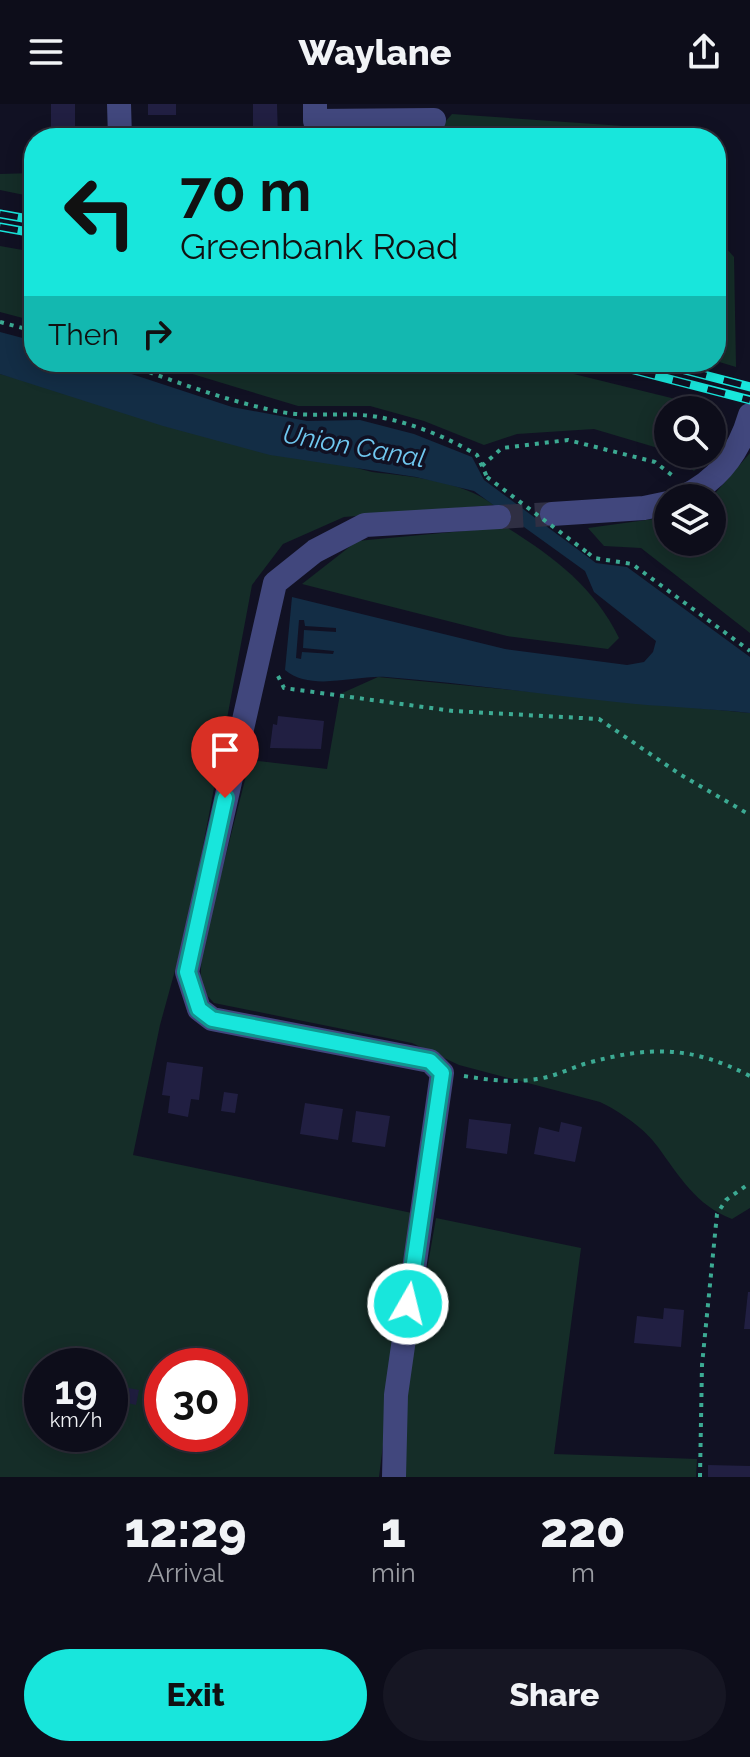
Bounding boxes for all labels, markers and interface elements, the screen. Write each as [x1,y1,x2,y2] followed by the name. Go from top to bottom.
[24,30,68,74] icon: menu
[682,30,726,74] icon: share
[299,31,451,73] text: Waylane
[180,158,311,224] text: 70 m
[48,160,152,264] icon: left
[180,225,459,267] text: Greenbank Road
[135,312,179,356] icon: right
[48,317,119,352] text: Then
[654,396,726,556] map controls
[654,396,726,468] button: search
[280,419,428,473] water label: Union Canal
[654,484,726,556] button: layers
[191,716,259,798] pin
[203,728,247,772] icon: arrive
[366,1262,450,1346] position arrow
[144,1348,248,1452] speed limit sign: 30
[54,1366,98,1413] text: 19
[50,1408,102,1432] text: km/h
[125,1502,247,1558] text: 12:29
[381,1502,406,1558] text: 1
[540,1502,625,1558] text: 220
[147,1558,224,1588] text: Arrival
[371,1558,416,1588] text: min
[571,1558,595,1588] text: m
[24,1649,367,1741] button: Exit
[383,1649,726,1741] button: Share

